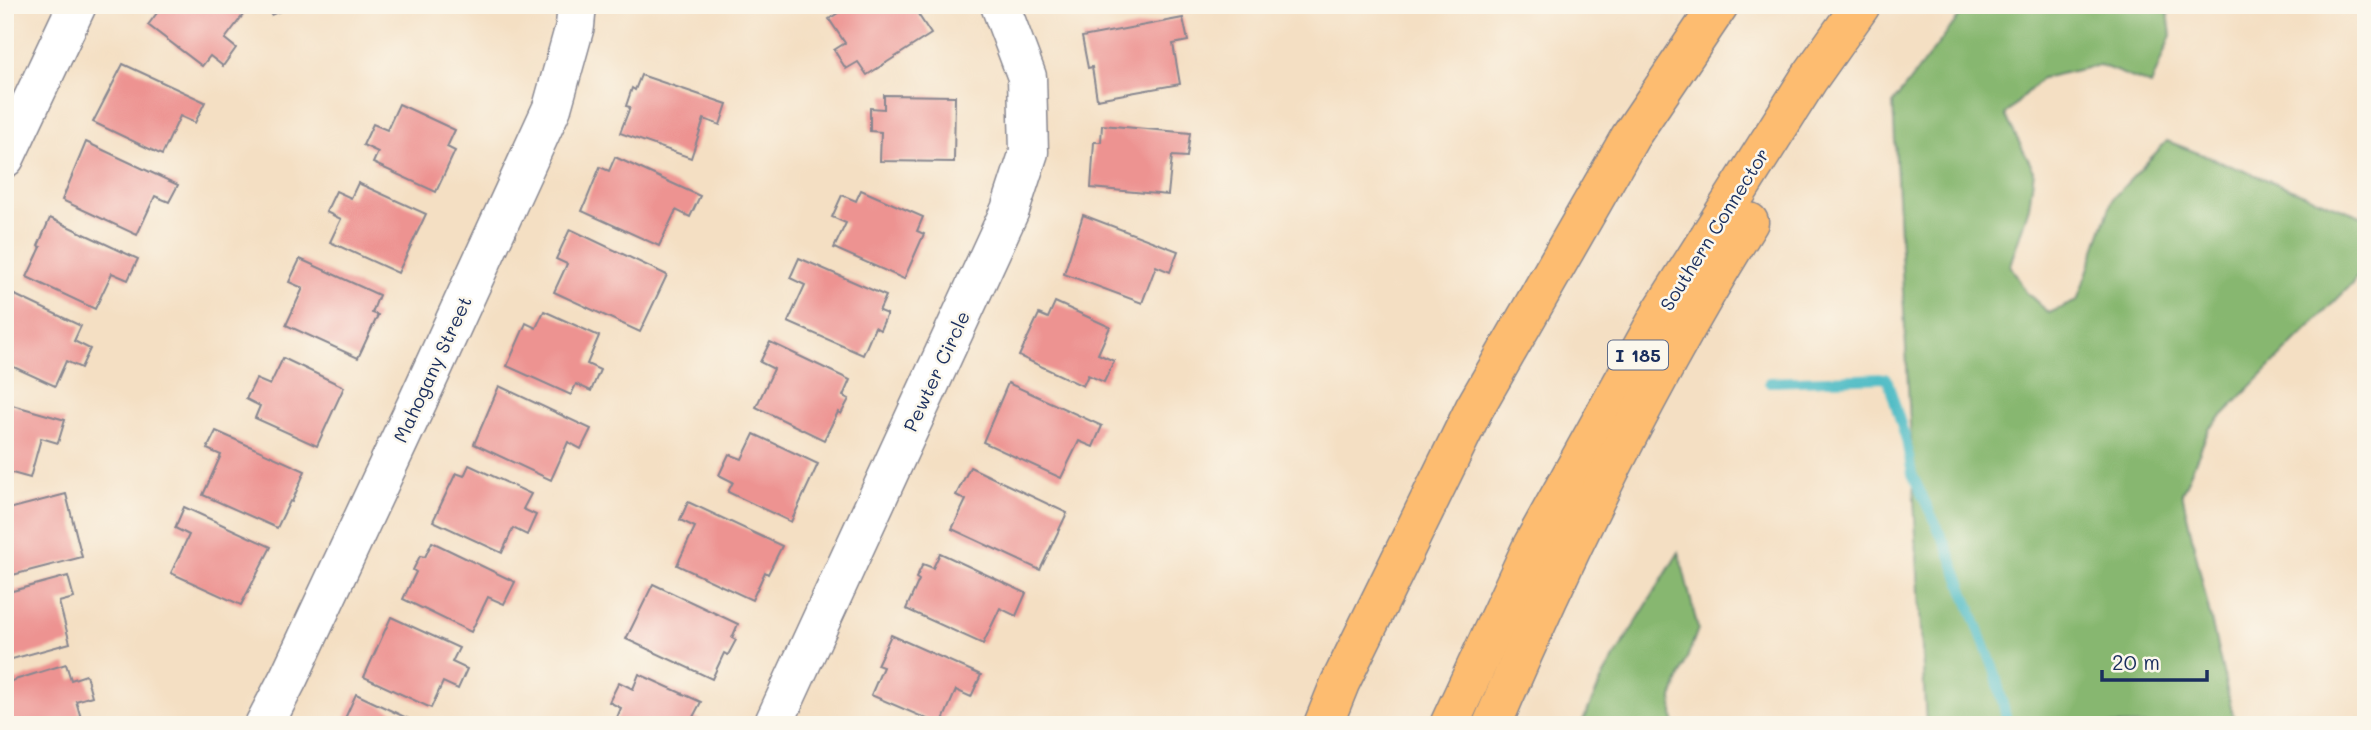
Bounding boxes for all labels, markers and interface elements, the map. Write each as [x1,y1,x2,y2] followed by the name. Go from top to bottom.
[1654,143,1774,315] street label: Southern Connector
[387,292,477,446] street label: Mahogany Street
[897,307,975,435] street label: Pewter Circle
[1608,340,1668,370] road number: I 185
[2102,639,2206,683] scale bar
[2112,648,2160,675] text: 20 m

